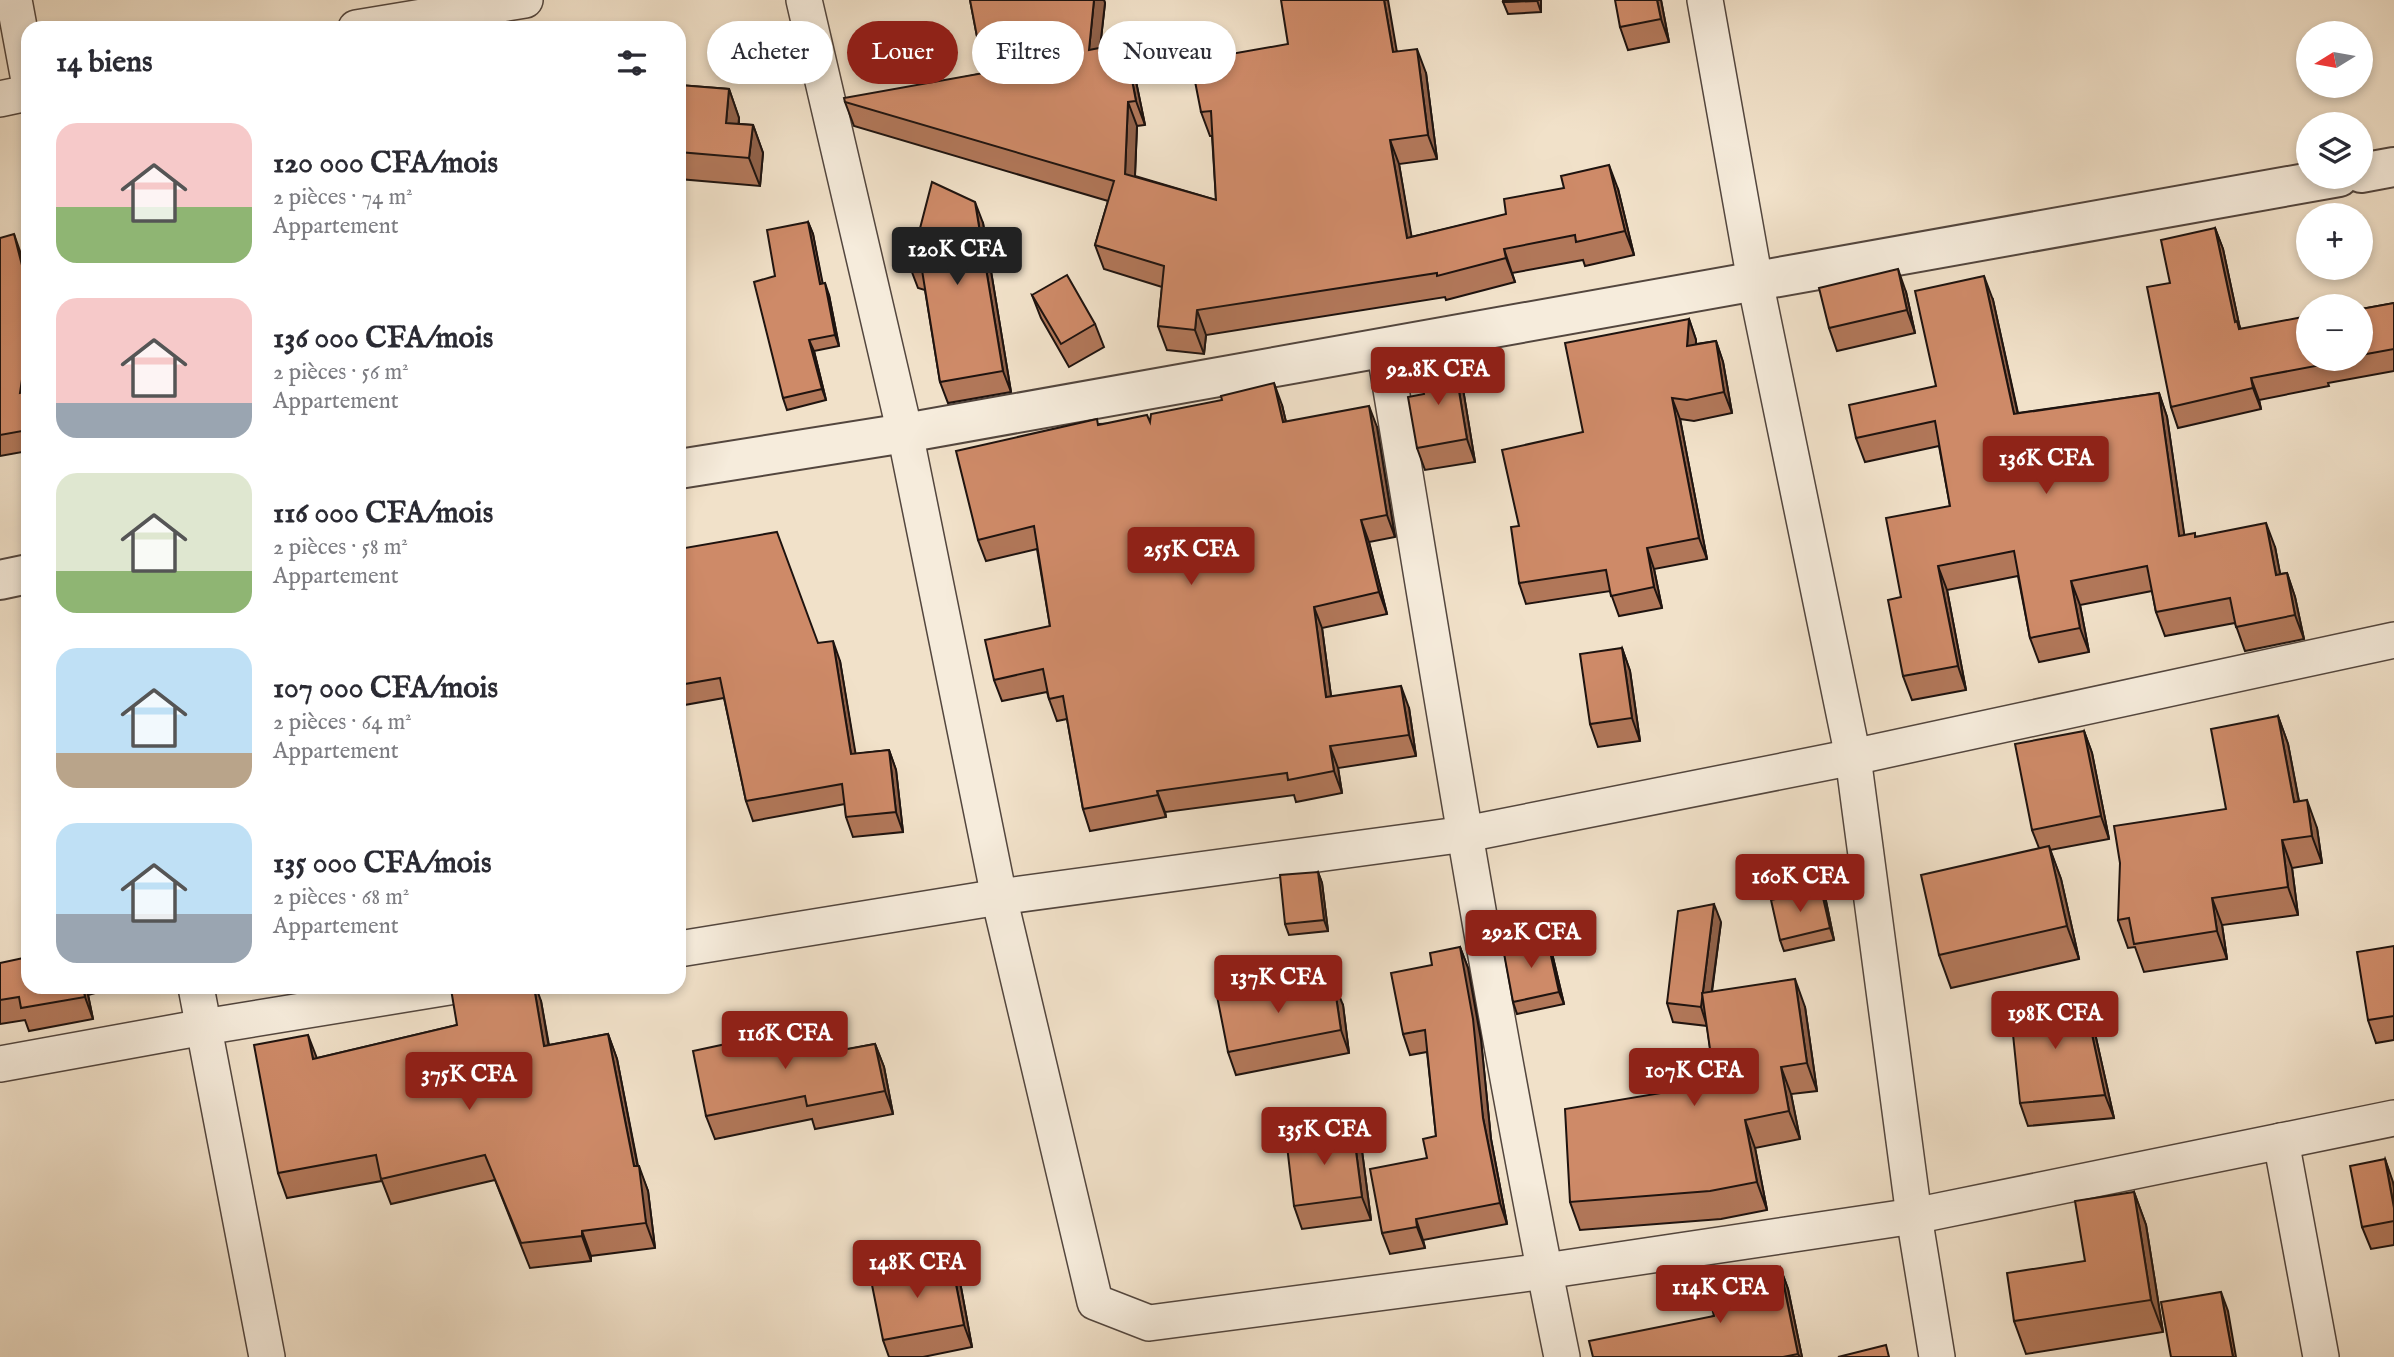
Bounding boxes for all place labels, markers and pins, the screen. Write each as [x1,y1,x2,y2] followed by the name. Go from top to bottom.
[885,228,1029,287] pin: 120K CFA
[1358,348,1518,407] pin: 92.8K CFA
[1974,436,2118,496] pin: 136K CFA
[1119,528,1263,587] pin: 255K CFA
[1728,855,1872,914] pin: 160K CFA
[1459,911,1603,970] pin: 292K CFA
[1206,956,1350,1015] pin: 137K CFA
[1983,992,2127,1051] pin: 198K CFA
[713,1012,857,1071] pin: 116K CFA
[1622,1048,1766,1108] pin: 107K CFA
[397,1052,541,1112] pin: 375K CFA
[1252,1108,1396,1167] pin: 135K CFA
[845,1240,989,1300] pin: 148K CFA
[1648,1266,1792,1325] pin: 114K CFA

